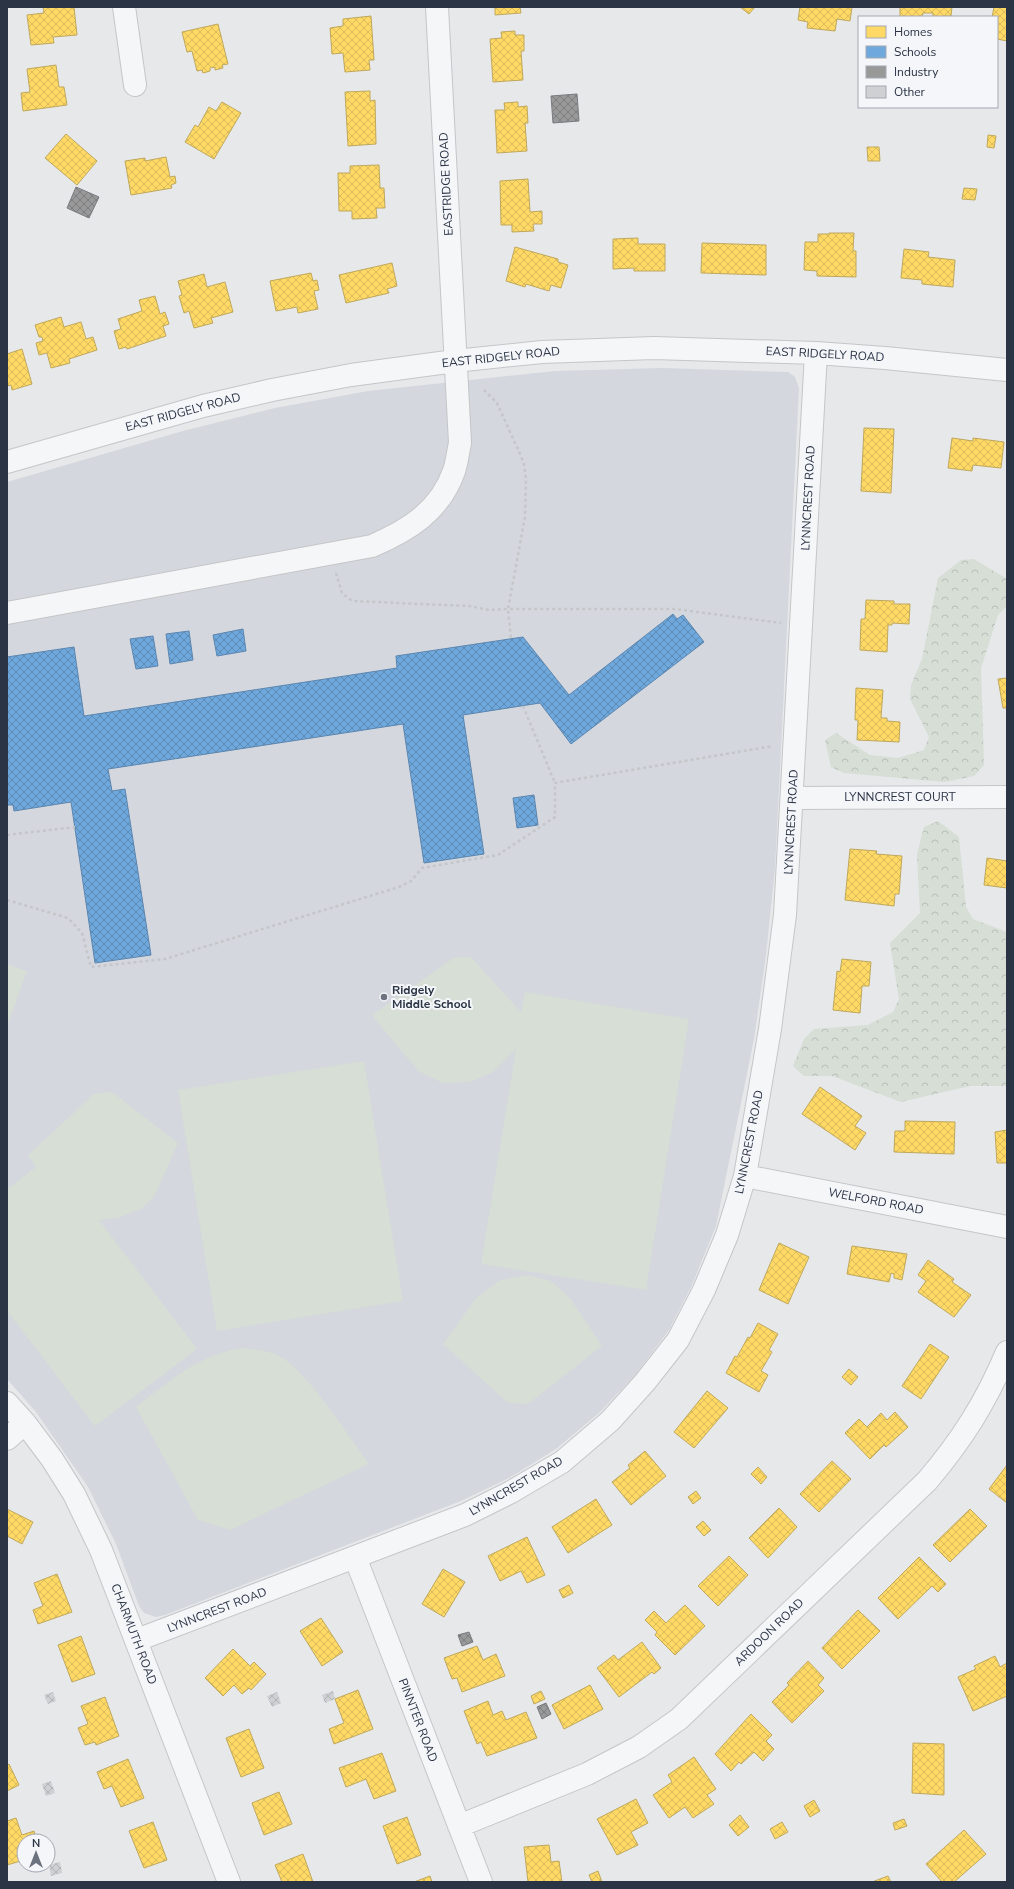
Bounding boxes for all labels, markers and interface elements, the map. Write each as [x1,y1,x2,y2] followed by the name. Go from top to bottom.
[858,16,998,108] legend
[894,24,932,40] text: Homes
[894,44,937,60] text: Schools
[894,64,939,80] text: Industry
[894,84,926,100] text: Other
[435,132,457,236] street label: EASTRIDGE ROAD
[441,343,561,371] street label: EAST RIDGELY ROAD
[765,343,885,365] street label: EAST RIDGELY ROAD
[124,389,243,435] street label: EAST RIDGELY ROAD
[797,445,819,551] street label: LYNNCREST ROAD
[780,769,802,875] street label: LYNNCREST ROAD
[844,789,957,805] street label: LYNNCREST COURT
[392,982,471,1012] place label: Ridgely Middle School
[379,992,389,1002] marker: Ridgely Middle School
[731,1089,767,1195] street label: LYNNCREST ROAD
[827,1184,925,1218] street label: WELFORD ROAD
[466,1453,566,1519] street label: LYNNCREST ROAD
[107,1581,161,1687] street label: CHARMUTH ROAD
[165,1584,269,1636] street label: LYNNCREST ROAD
[731,1595,807,1669] street label: ARDOON ROAD
[395,1676,441,1764] street label: PINNTER ROAD
[16,1833,56,1873] north arrow
[32,1836,40,1851] text: N

